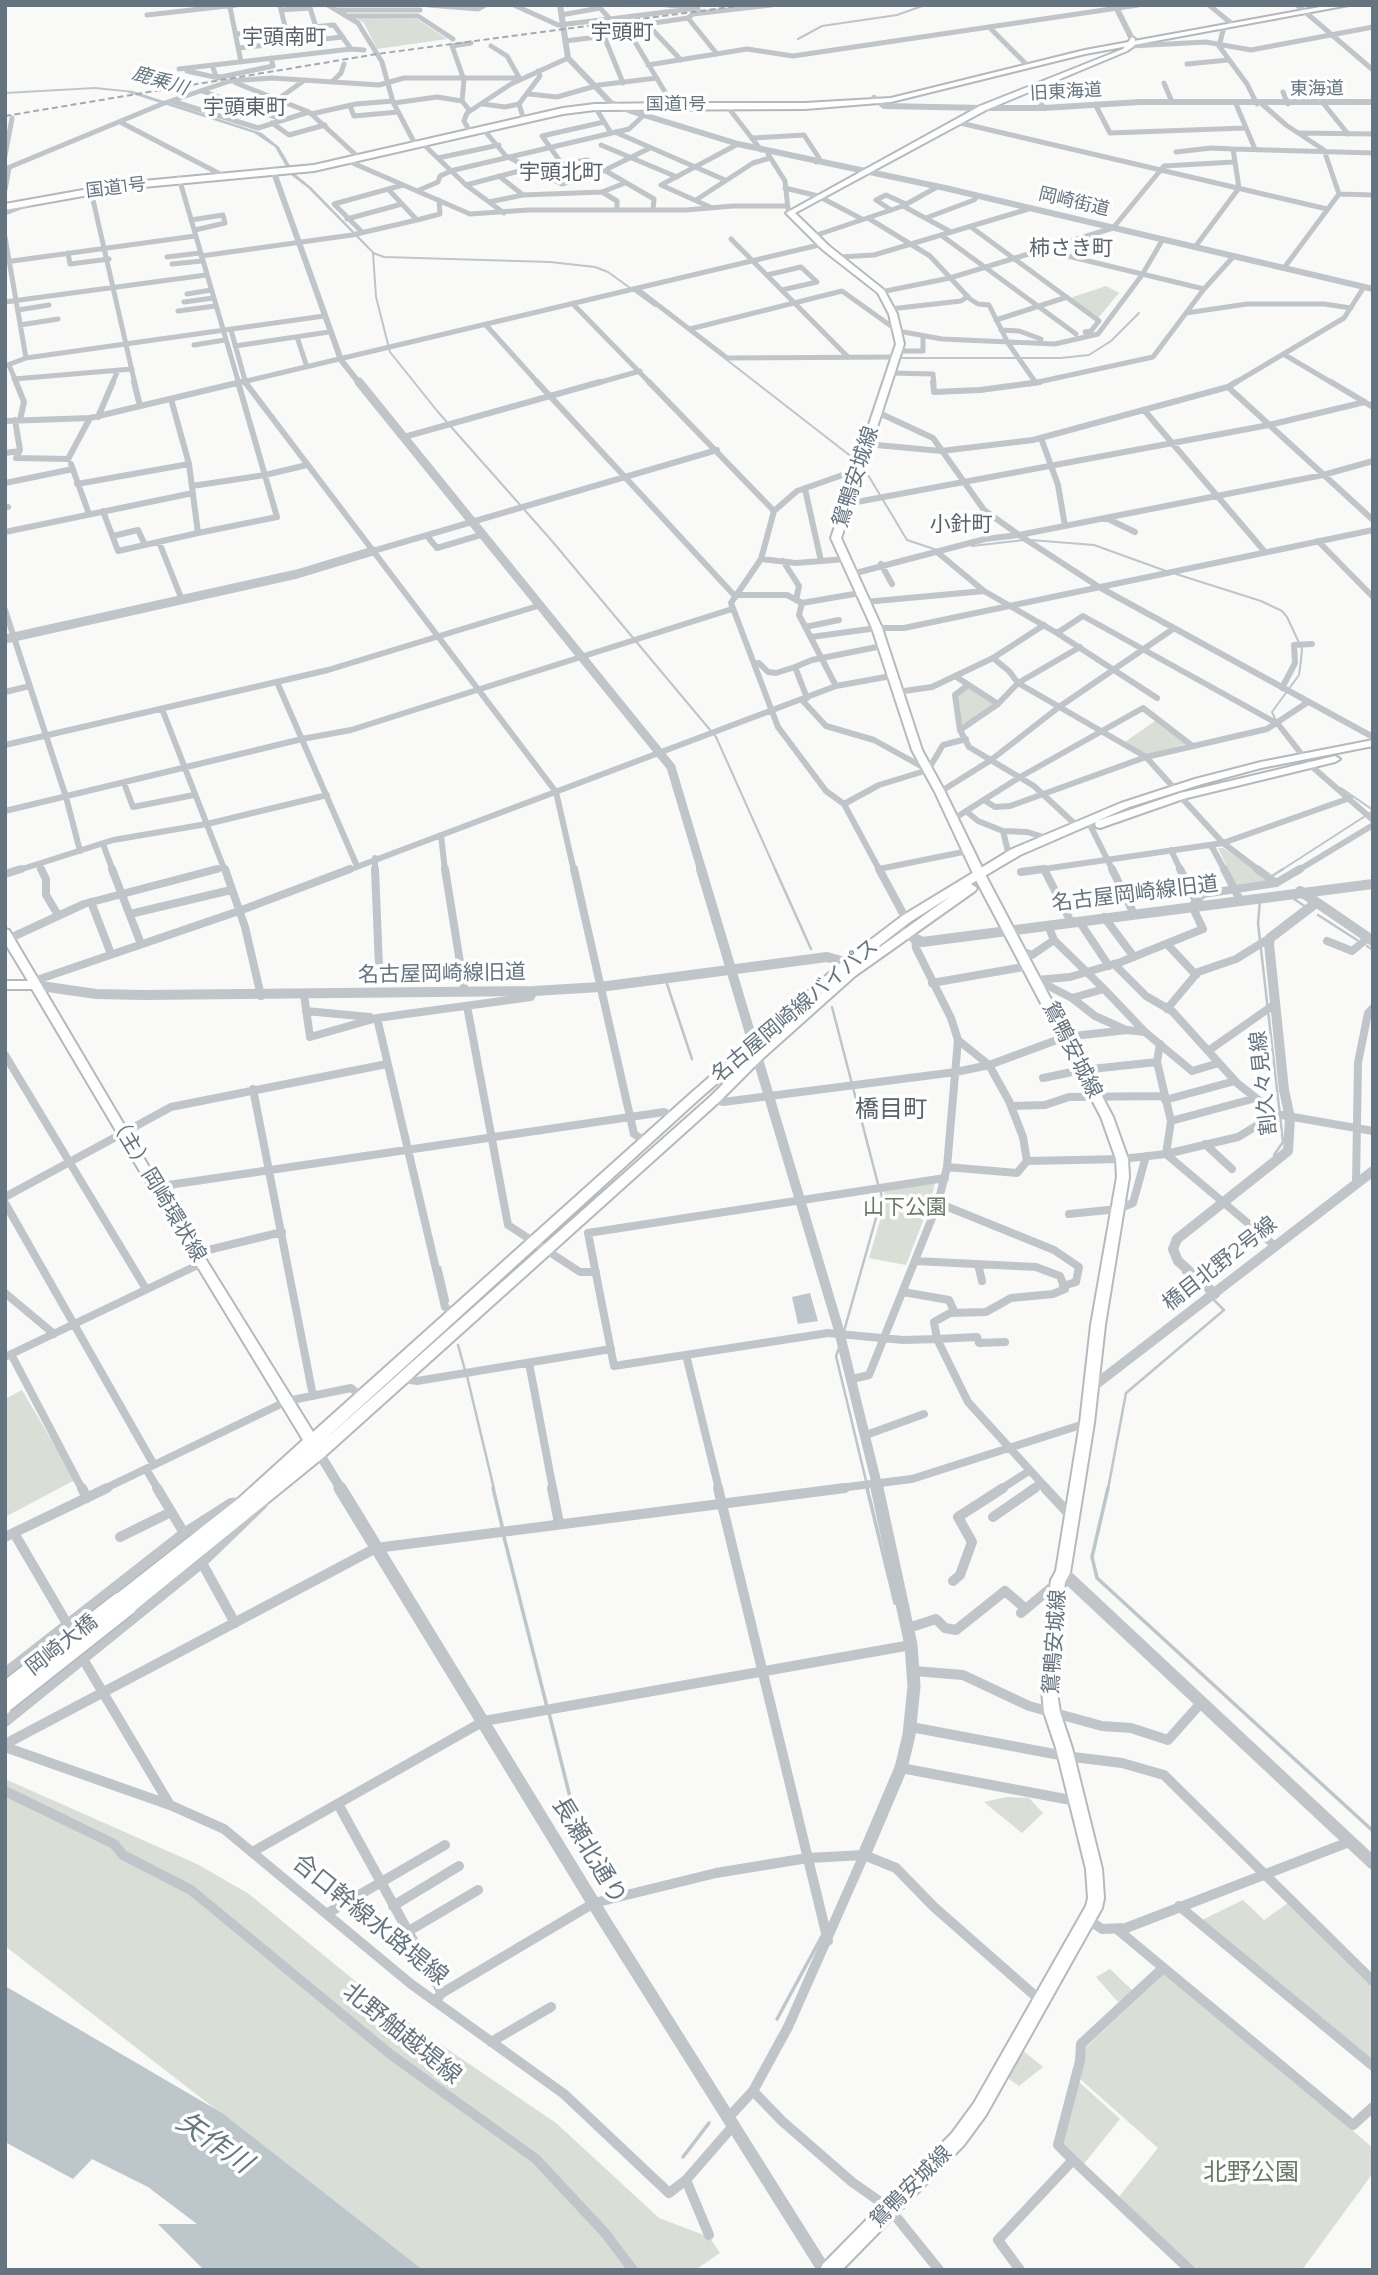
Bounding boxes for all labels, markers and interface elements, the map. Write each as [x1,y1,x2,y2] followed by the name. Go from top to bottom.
[591,20,653,46] district label: 宇頭町
[242,25,326,51] district label: 宇頭南町
[129,62,191,100] water label: 鹿乗川
[1290,78,1344,100] street label: 東海道
[1029,79,1103,105] street label: 旧東海道
[646,94,706,116] street label: 国道1号
[203,95,287,121] district label: 宇頭東町
[519,160,603,186] district label: 宇頭北町
[85,174,147,202] street label: 国道1号
[1036,183,1112,221] street label: 岡崎街道
[1029,236,1113,262] district label: 柿さき町
[828,423,884,531] street label: 鴛鴨安城線
[930,512,992,538] district label: 小針町
[1050,871,1220,917] street label: 名古屋岡崎線旧道
[706,934,884,1088] street label: 名古屋岡崎線バイパス
[358,960,526,988] street label: 名古屋岡崎線旧道
[1037,998,1107,1102] street label: 鴛鴨安城線
[1246,1029,1282,1137] street label: 割久々見線
[855,1096,927,1124] district label: 橋目町
[103,1110,211,1266] street label: （主）岡崎環状線
[863,1195,947,1221] park label: 山下公園
[1158,1212,1282,1316] street label: 橋目北野2号線
[1039,1589,1071,1695] street label: 鴛鴨安城線
[21,1609,103,1681] street label: 岡崎大橋
[546,1792,632,1910] street label: 長瀬北通り
[286,1848,454,1992] street label: 合口幹線水路堤線
[337,1977,467,2091] street label: 北野舳越堤線
[170,2105,258,2181] water label: 矢作川
[865,2141,957,2233] street label: 鴛鴨安城線
[1203,2159,1299,2187] park label: 北野公園

